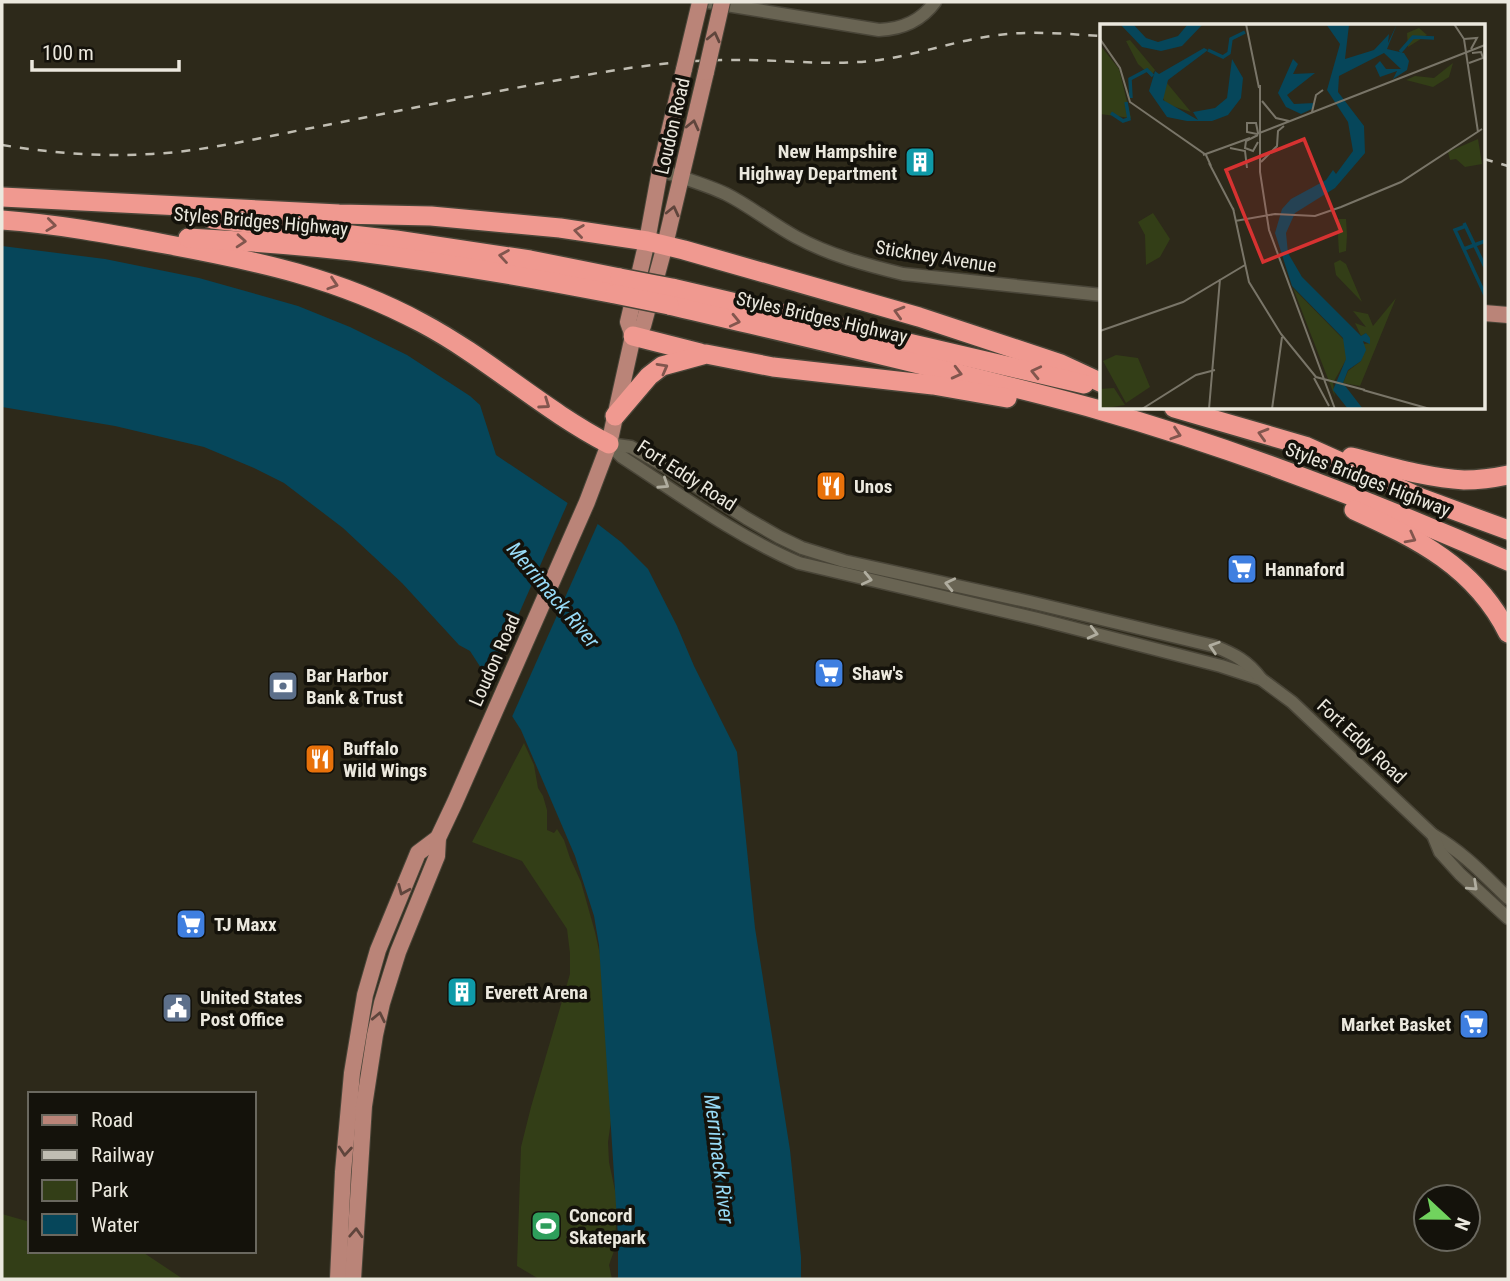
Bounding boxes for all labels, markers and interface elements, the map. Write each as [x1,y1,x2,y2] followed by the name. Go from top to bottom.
[1100,24,1486,410] inset map
[32,28,178,72] scale bar
[706,31,720,43] one-way arrow
[42,41,94,65] text: 100 m
[650,76,695,177] street label: Loudon Road
[685,119,699,131] one-way arrow
[739,140,897,185] place label: New Hampshire Highway Department
[903,145,937,179] building icon: New Hampshire Highway Department
[173,202,349,241] street label: Styles Bridges Highway
[665,205,679,217] one-way arrow
[45,218,56,233] one-way arrow
[573,224,585,239] one-way arrow
[236,233,247,248] one-way arrow
[874,236,998,277] street label: Stickney Avenue
[498,249,510,264] one-way arrow
[327,275,339,290] one-way arrow
[734,287,910,348] street label: Styles Bridges Highway
[894,305,906,320] one-way arrow
[729,312,741,327] one-way arrow
[655,363,668,376] one-way arrow
[950,365,962,379] one-way arrow
[1030,366,1042,381] one-way arrow
[537,396,550,408] one-way arrow
[1169,426,1181,440] one-way arrow
[1257,427,1269,442] one-way arrow
[633,435,740,516] street label: Fort Eddy Road
[1282,437,1454,522] street label: Styles Bridges Highway
[814,469,848,503] restaurant icon: Unos
[854,475,892,498] place label: Unos
[656,476,669,488] one-way arrow
[1404,530,1416,543] one-way arrow
[502,537,605,653] water label: Merrimack River
[1225,552,1259,586] supermarket icon: Hannaford
[1265,558,1344,581] place label: Hannaford
[860,570,872,585] one-way arrow
[944,578,956,593] one-way arrow
[464,611,525,710] street label: Loudon Road
[1087,625,1099,639] one-way arrow
[1208,641,1220,655] one-way arrow
[812,656,846,690] supermarket icon: Shaw's
[852,662,903,685] place label: Shaw's
[306,664,403,709] place label: Bar Harbor Bank & Trust
[266,669,300,703] bank icon: Bar Harbor Bank & Trust
[1312,694,1411,788] street label: Fort Eddy Road
[343,737,427,782] place label: Buffalo Wild Wings
[303,742,337,776] restaurant icon: Buffalo Wild Wings
[1465,878,1478,890] one-way arrow
[397,883,411,895] one-way arrow
[174,907,208,941] supermarket icon: TJ Maxx
[214,913,277,936] place label: TJ Maxx
[445,975,479,1009] building icon: Everett Arena
[485,981,588,1004] place label: Everett Arena
[200,986,302,1031] place label: United States Post Office
[160,991,194,1025] public building icon: United States Post Office
[1457,1007,1491,1041] supermarket icon: Market Basket
[371,1011,385,1023] one-way arrow
[1341,1013,1451,1036] place label: Market Basket
[28,1092,256,1253] legend
[699,1093,739,1226] water label: Merrimack River
[91,1108,133,1132] text: Road
[91,1143,154,1167] text: Railway
[338,1146,353,1157] one-way arrow
[91,1178,129,1202] text: Park
[1412,1183,1482,1253] north arrow
[569,1204,647,1249] place label: Concord Skatepark
[529,1209,563,1243] sports icon: Concord Skatepark
[91,1213,139,1237] text: Water
[1449,1214,1475,1234] text: N
[348,1227,363,1238] one-way arrow

